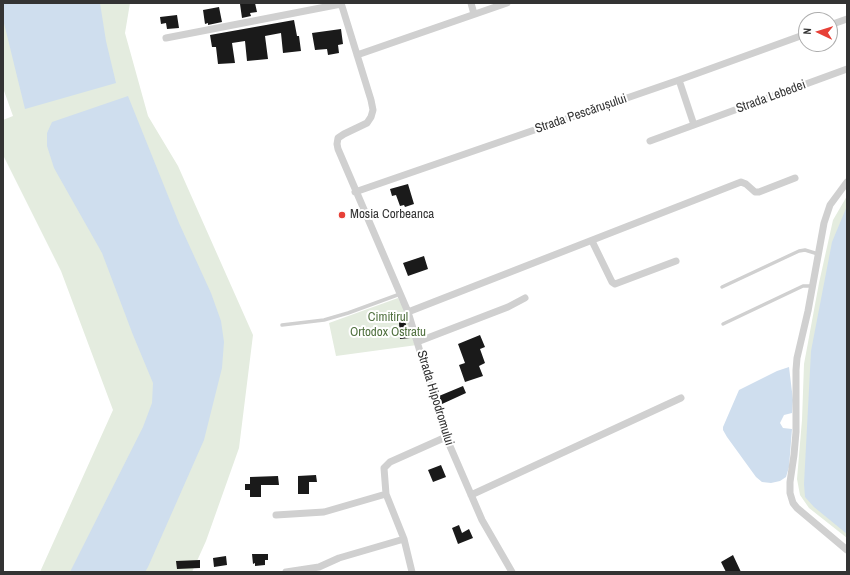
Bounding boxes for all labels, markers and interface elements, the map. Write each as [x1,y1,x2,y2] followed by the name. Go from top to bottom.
[798,12,838,52] north arrow
[800,28,814,35] text: N
[734,77,808,117] street label: Strada Lebedei
[533,91,629,137] street label: Strada Pescărușului
[350,207,434,223] place label: Mosia Corbeanca
[337,210,347,220] marker: Mosia Corbeanca
[350,310,426,341] park label: Cimitirul Ortodox Ostratu
[413,349,457,447] street label: Strada Hipodromului

